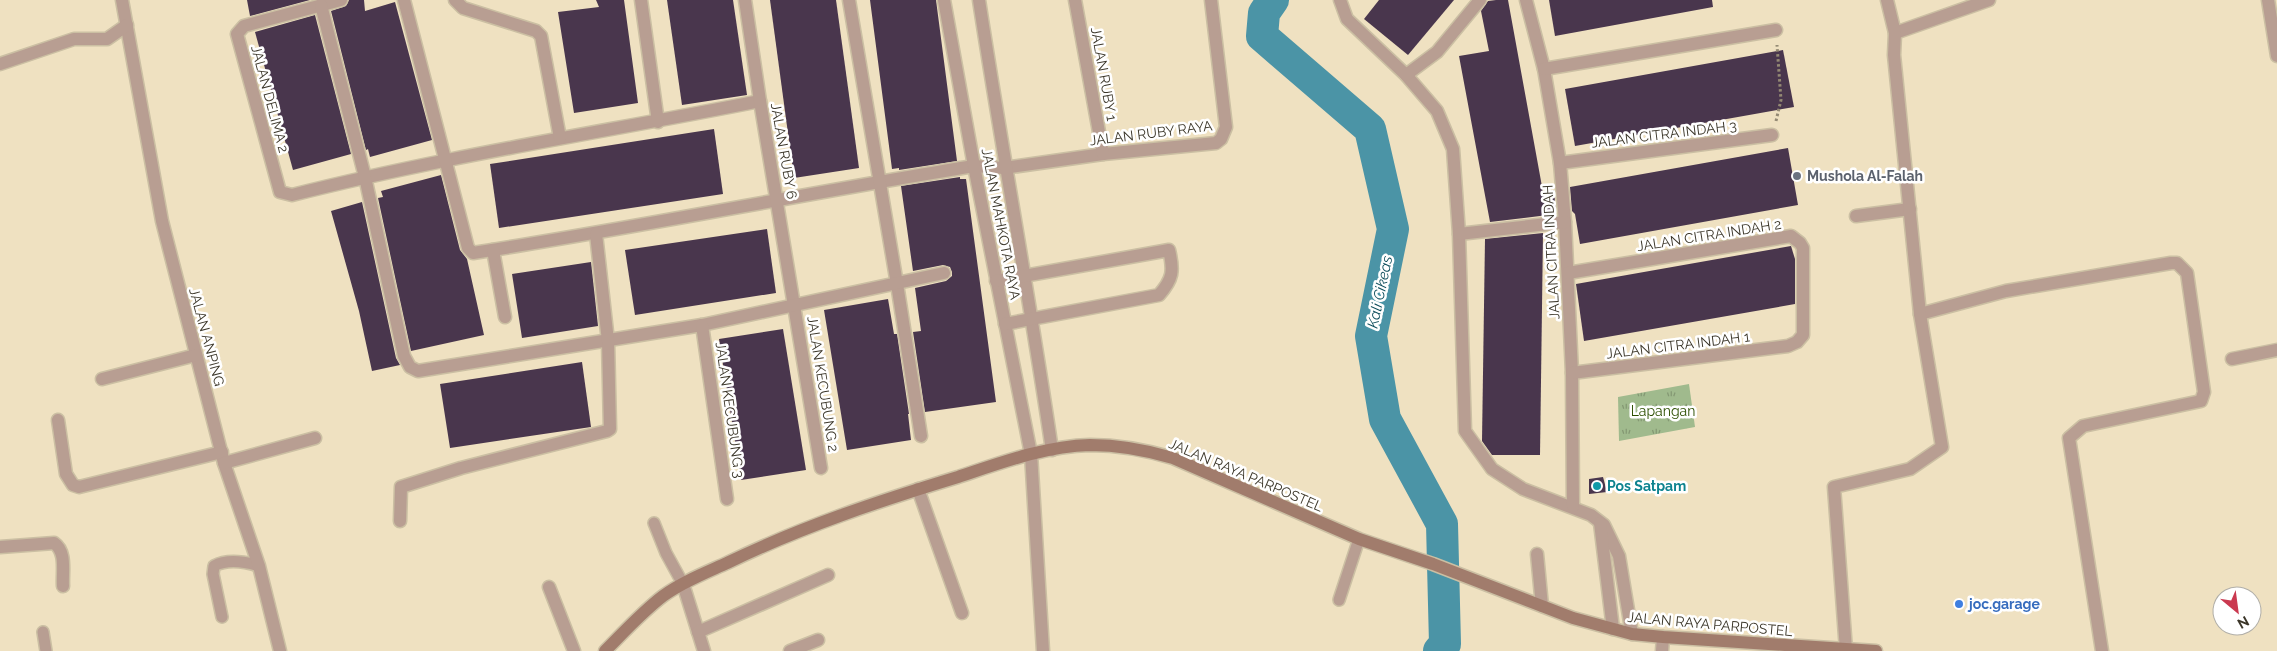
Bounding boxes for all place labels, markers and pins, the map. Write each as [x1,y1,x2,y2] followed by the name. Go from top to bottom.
[1807,168,1923,184] place label: Mushola Al-Falah
[1791,170,1803,182] marker: Mushola Al-Falah
[1607,478,1686,494] place label: Pos Satpam
[1591,480,1603,492] marker: Pos Satpam
[1967,596,2040,612] place label: joc.garage
[1953,598,1965,610] marker: joc.garage

